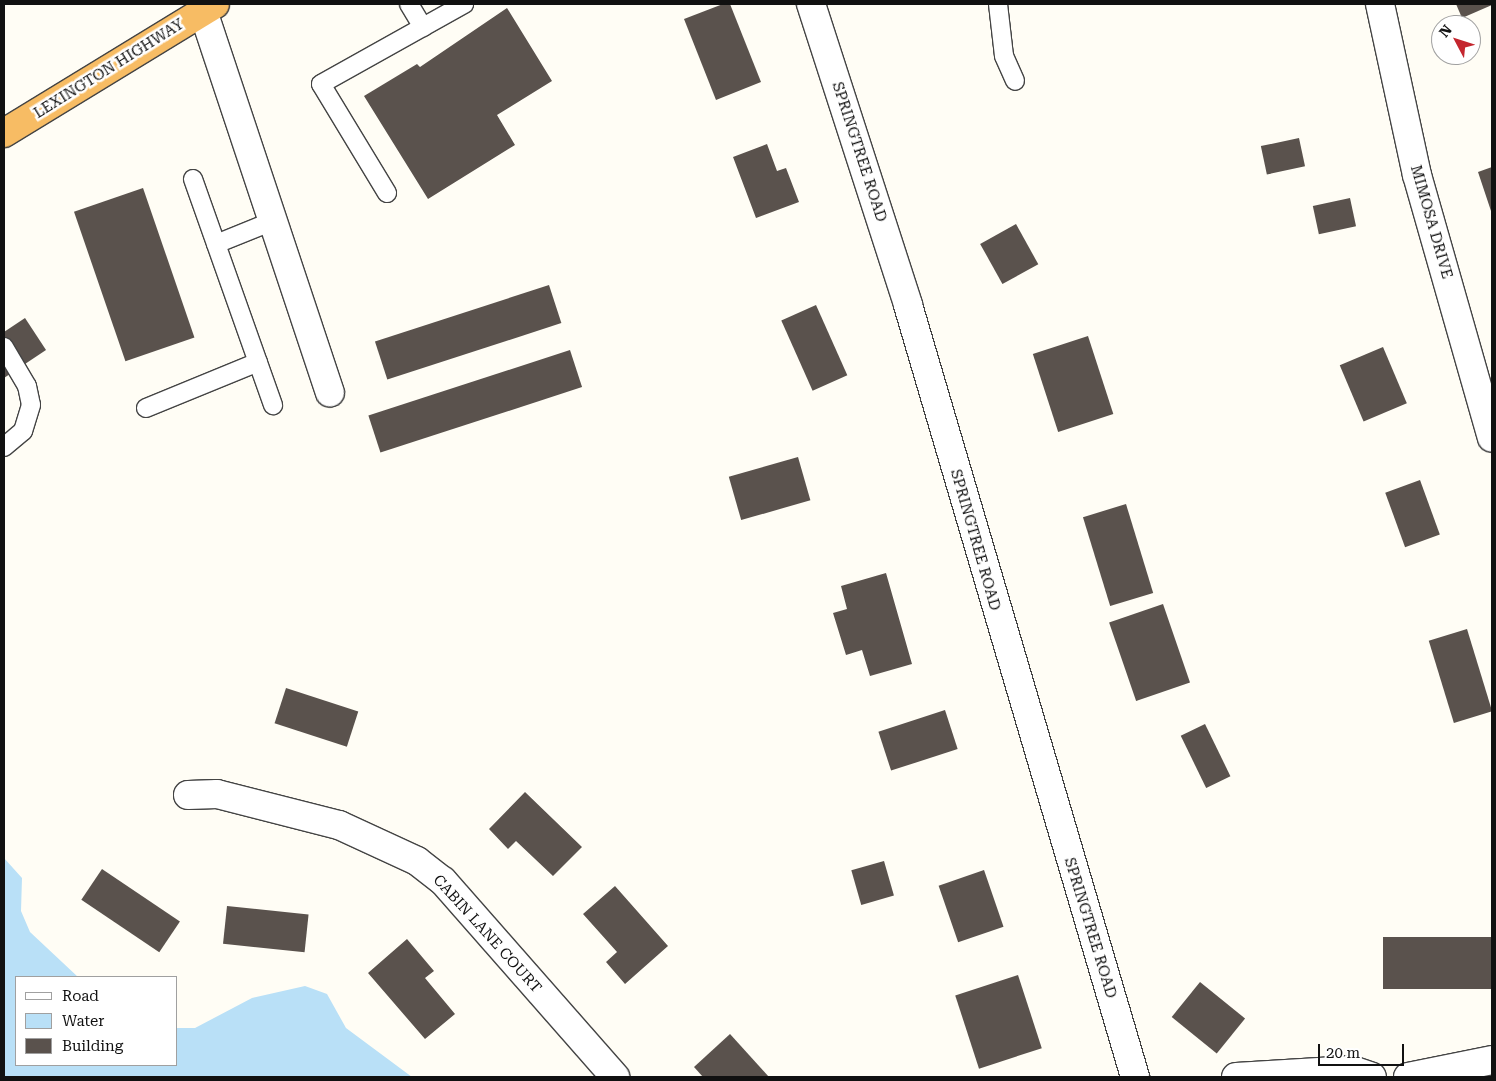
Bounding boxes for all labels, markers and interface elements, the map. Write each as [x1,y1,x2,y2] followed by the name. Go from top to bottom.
[31,15,187,123] street label: LEXINGTON HIGHWAY
[1431,15,1481,65] north arrow
[1436,22,1455,40] text: N
[828,80,890,224] street label: SPRINGTREE ROAD
[1406,163,1456,281] street label: MIMOSA DRIVE
[946,467,1004,613] street label: SPRINGTREE ROAD
[1060,856,1120,1000] street label: SPRINGTREE ROAD
[429,871,545,997] street label: CABIN LANE COURT
[15,976,178,1066] legend
[62,987,99,1005] text: Road
[62,1012,104,1030] text: Water
[1321,1034,1407,1066] scale bar
[62,1037,123,1055] text: Building
[1326,1044,1360,1062] text: 20 m

